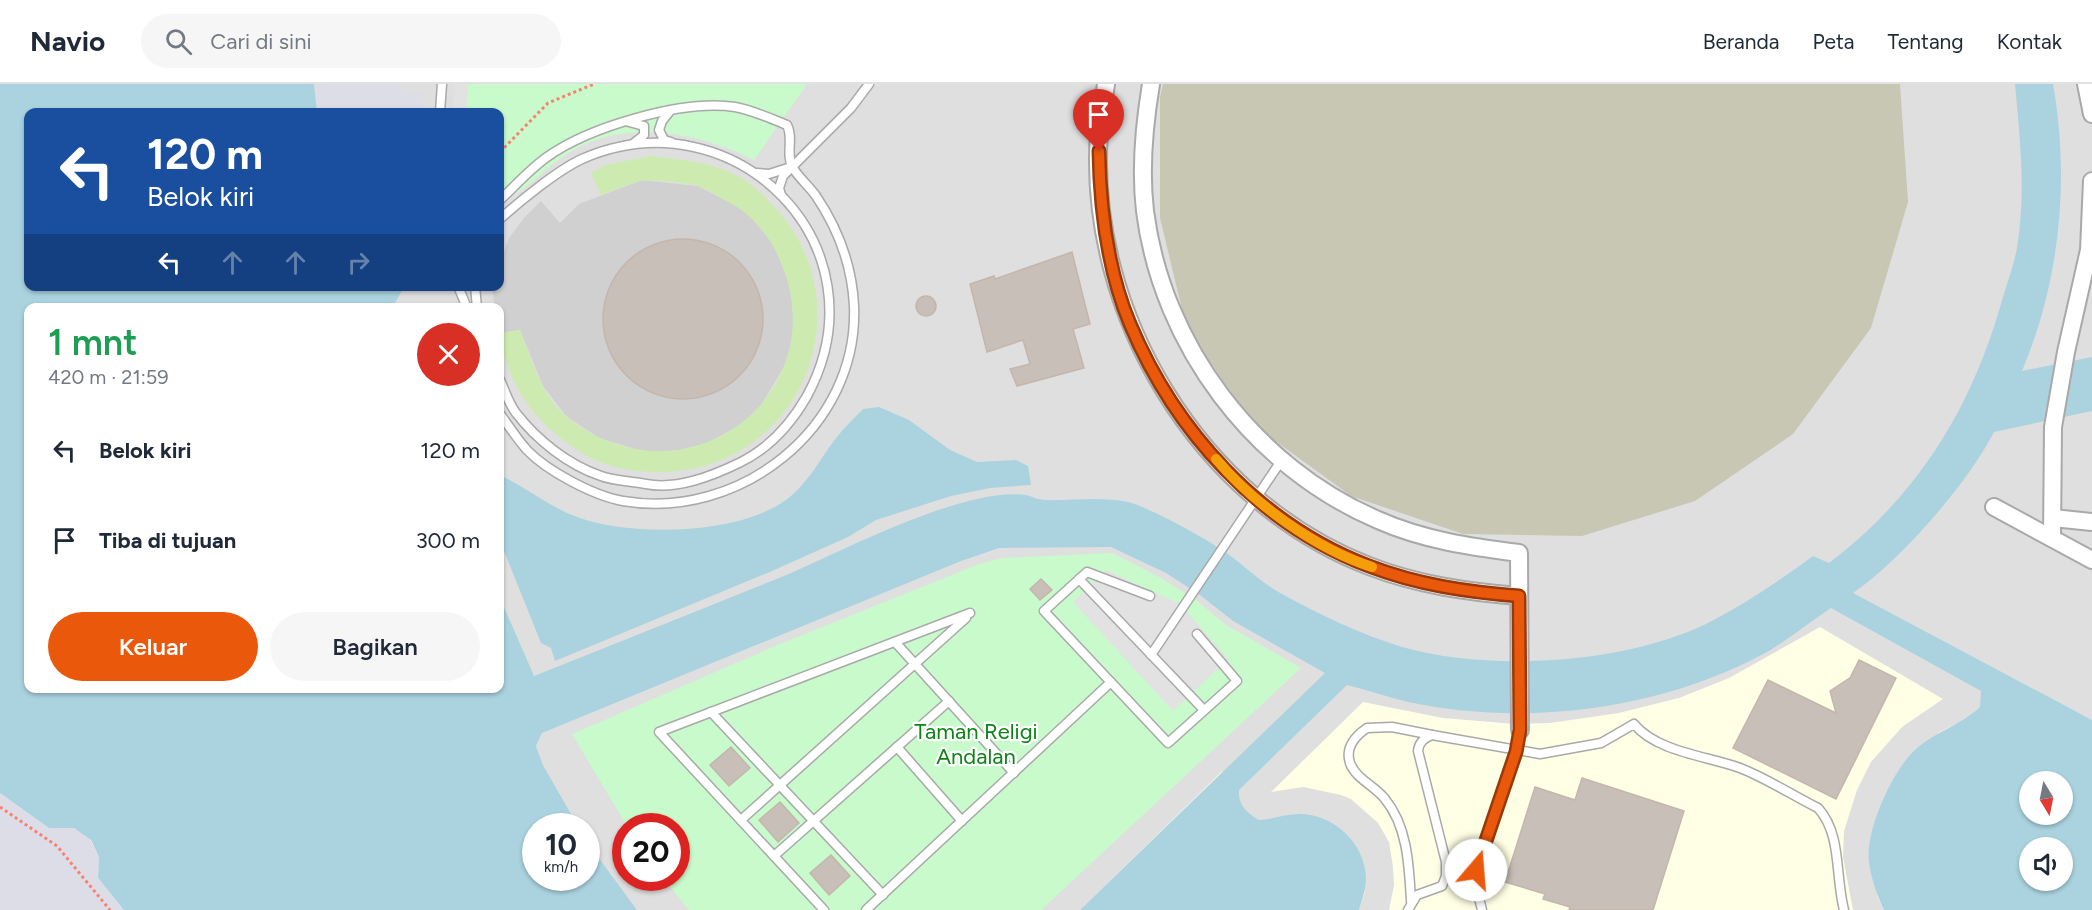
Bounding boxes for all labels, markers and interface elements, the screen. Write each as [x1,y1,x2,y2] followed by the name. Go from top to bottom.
[141,14,561,68] search box
[30,24,105,58] text: Navio
[162,25,195,58] icon: search
[210,28,312,55] text: Cari di sini
[1703,29,1780,54] text: Beranda
[1813,29,1855,54] text: Peta
[1888,29,1964,54] text: Tentang
[1997,29,2062,54] text: Kontak
[1073,89,1124,151] pin
[1082,98,1115,131] icon: arrive
[147,129,263,180] text: 120 m
[48,132,126,210] icon: left
[147,180,254,213] text: Belok kiri
[153,246,186,279] icon: left
[216,246,249,279] icon: ahead
[279,246,312,279] icon: ahead
[342,246,375,279] icon: right
[48,321,137,364] text: 1 mnt
[417,323,480,386] button: close
[48,365,169,389] text: 420 m · 21:59
[48,434,81,467] icon: left
[99,437,192,464] text: Belok kiri
[420,437,480,464] text: 120 m
[48,524,81,557] icon: arrive
[99,527,236,554] text: Tiba di tujuan
[416,527,480,554] text: 300 m
[48,612,258,681] button: Keluar
[270,612,480,681] button: Bagikan
[914,718,1038,770] park label: Taman Religi Andalan
[2019,771,2073,825] north arrow
[2019,771,2073,891] map controls
[612,813,690,891] speed limit sign: 20
[545,826,577,863] text: 10
[2019,837,2073,891] button: sound
[1444,838,1508,902] position arrow
[544,858,578,876] text: km/h

